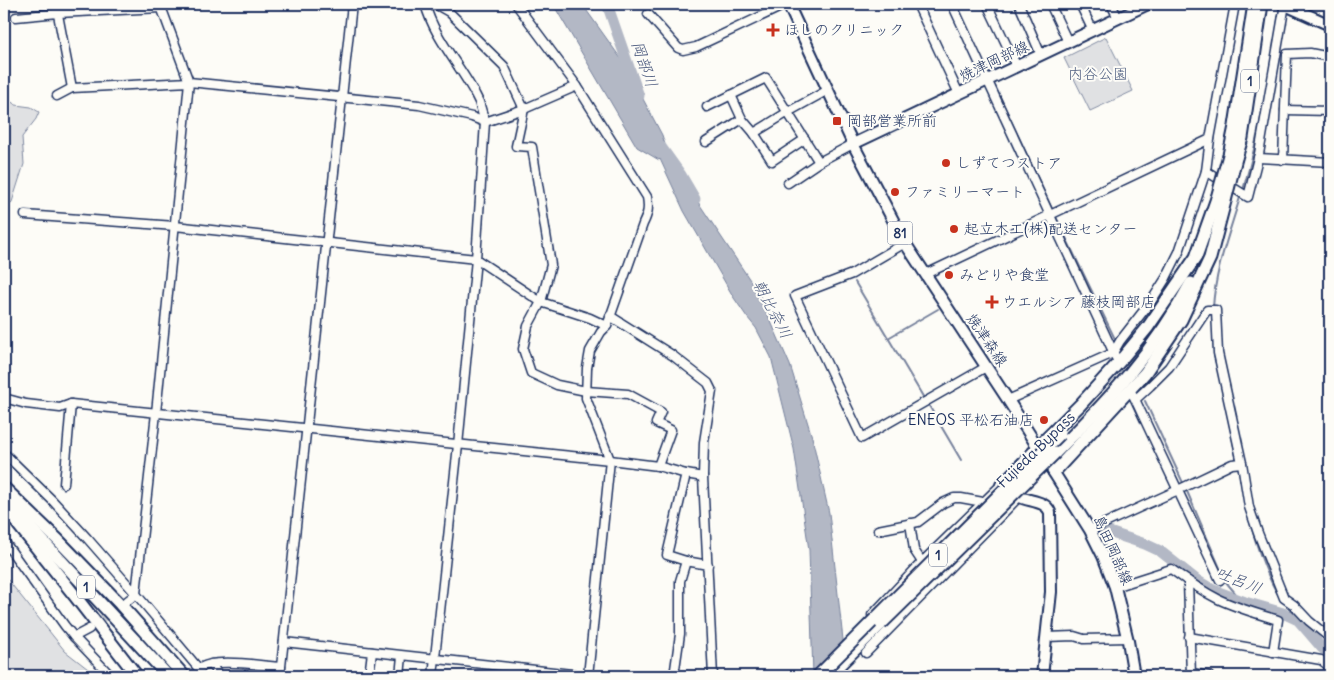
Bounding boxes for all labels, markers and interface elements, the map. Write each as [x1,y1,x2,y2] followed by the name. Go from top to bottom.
[784,20,904,39] place label: ほしのクリニック
[766,23,780,37] marker: ほしのクリニック
[956,36,1032,85] street label: 焼津岡部線
[628,38,662,90] water label: 岡部川
[1068,64,1128,83] park label: 内谷公園
[1241,70,1259,92] road number: 1
[847,111,937,130] place label: 岡部営業所前
[831,115,843,127] marker: 岡部営業所前
[956,153,1062,172] place label: しずてつストア
[940,157,952,169] marker: しずてつストア
[905,182,1025,201] place label: ファミリーマート
[889,186,901,198] marker: ファミリーマート
[964,219,1137,238] place label: 起立木工(株)配送センター
[888,222,912,244] road number: 81
[948,223,960,235] marker: 起立木工(株)配送センター
[959,265,1049,284] place label: みどりや食堂
[943,269,955,281] marker: みどりや食堂
[749,276,797,342] water label: 朝比奈川
[1002,292,1156,311] place label: ウエルシア 藤枝岡部店
[986,296,998,308] marker: ウエルシア 藤枝岡部店
[963,310,1012,370] street label: 焼津森線
[993,407,1079,492] street label: Fujieda Bypass
[908,410,1034,429] place label: ENEOS 平松石油店
[1038,414,1050,426] marker: ENEOS 平松石油店
[1090,512,1137,588] street label: 島田岡部線
[929,544,947,566] road number: 1
[1213,562,1265,598] water label: 吐呂川
[77,576,95,598] road number: 1

